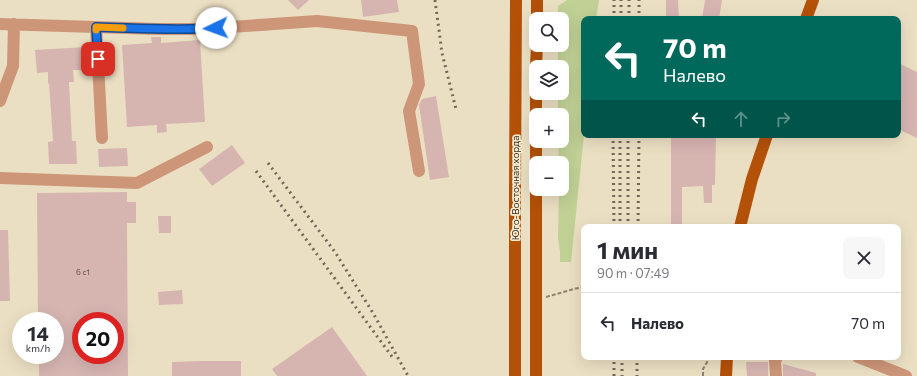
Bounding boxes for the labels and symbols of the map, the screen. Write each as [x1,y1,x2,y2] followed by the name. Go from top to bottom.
[195,7,237,49] position arrow
[81,42,115,76] pin
[509,136,521,240] street label: Юго-Восточная хорда
[76,267,90,277] house number: 6 с1
[72,312,124,364] speed limit sign: 20

